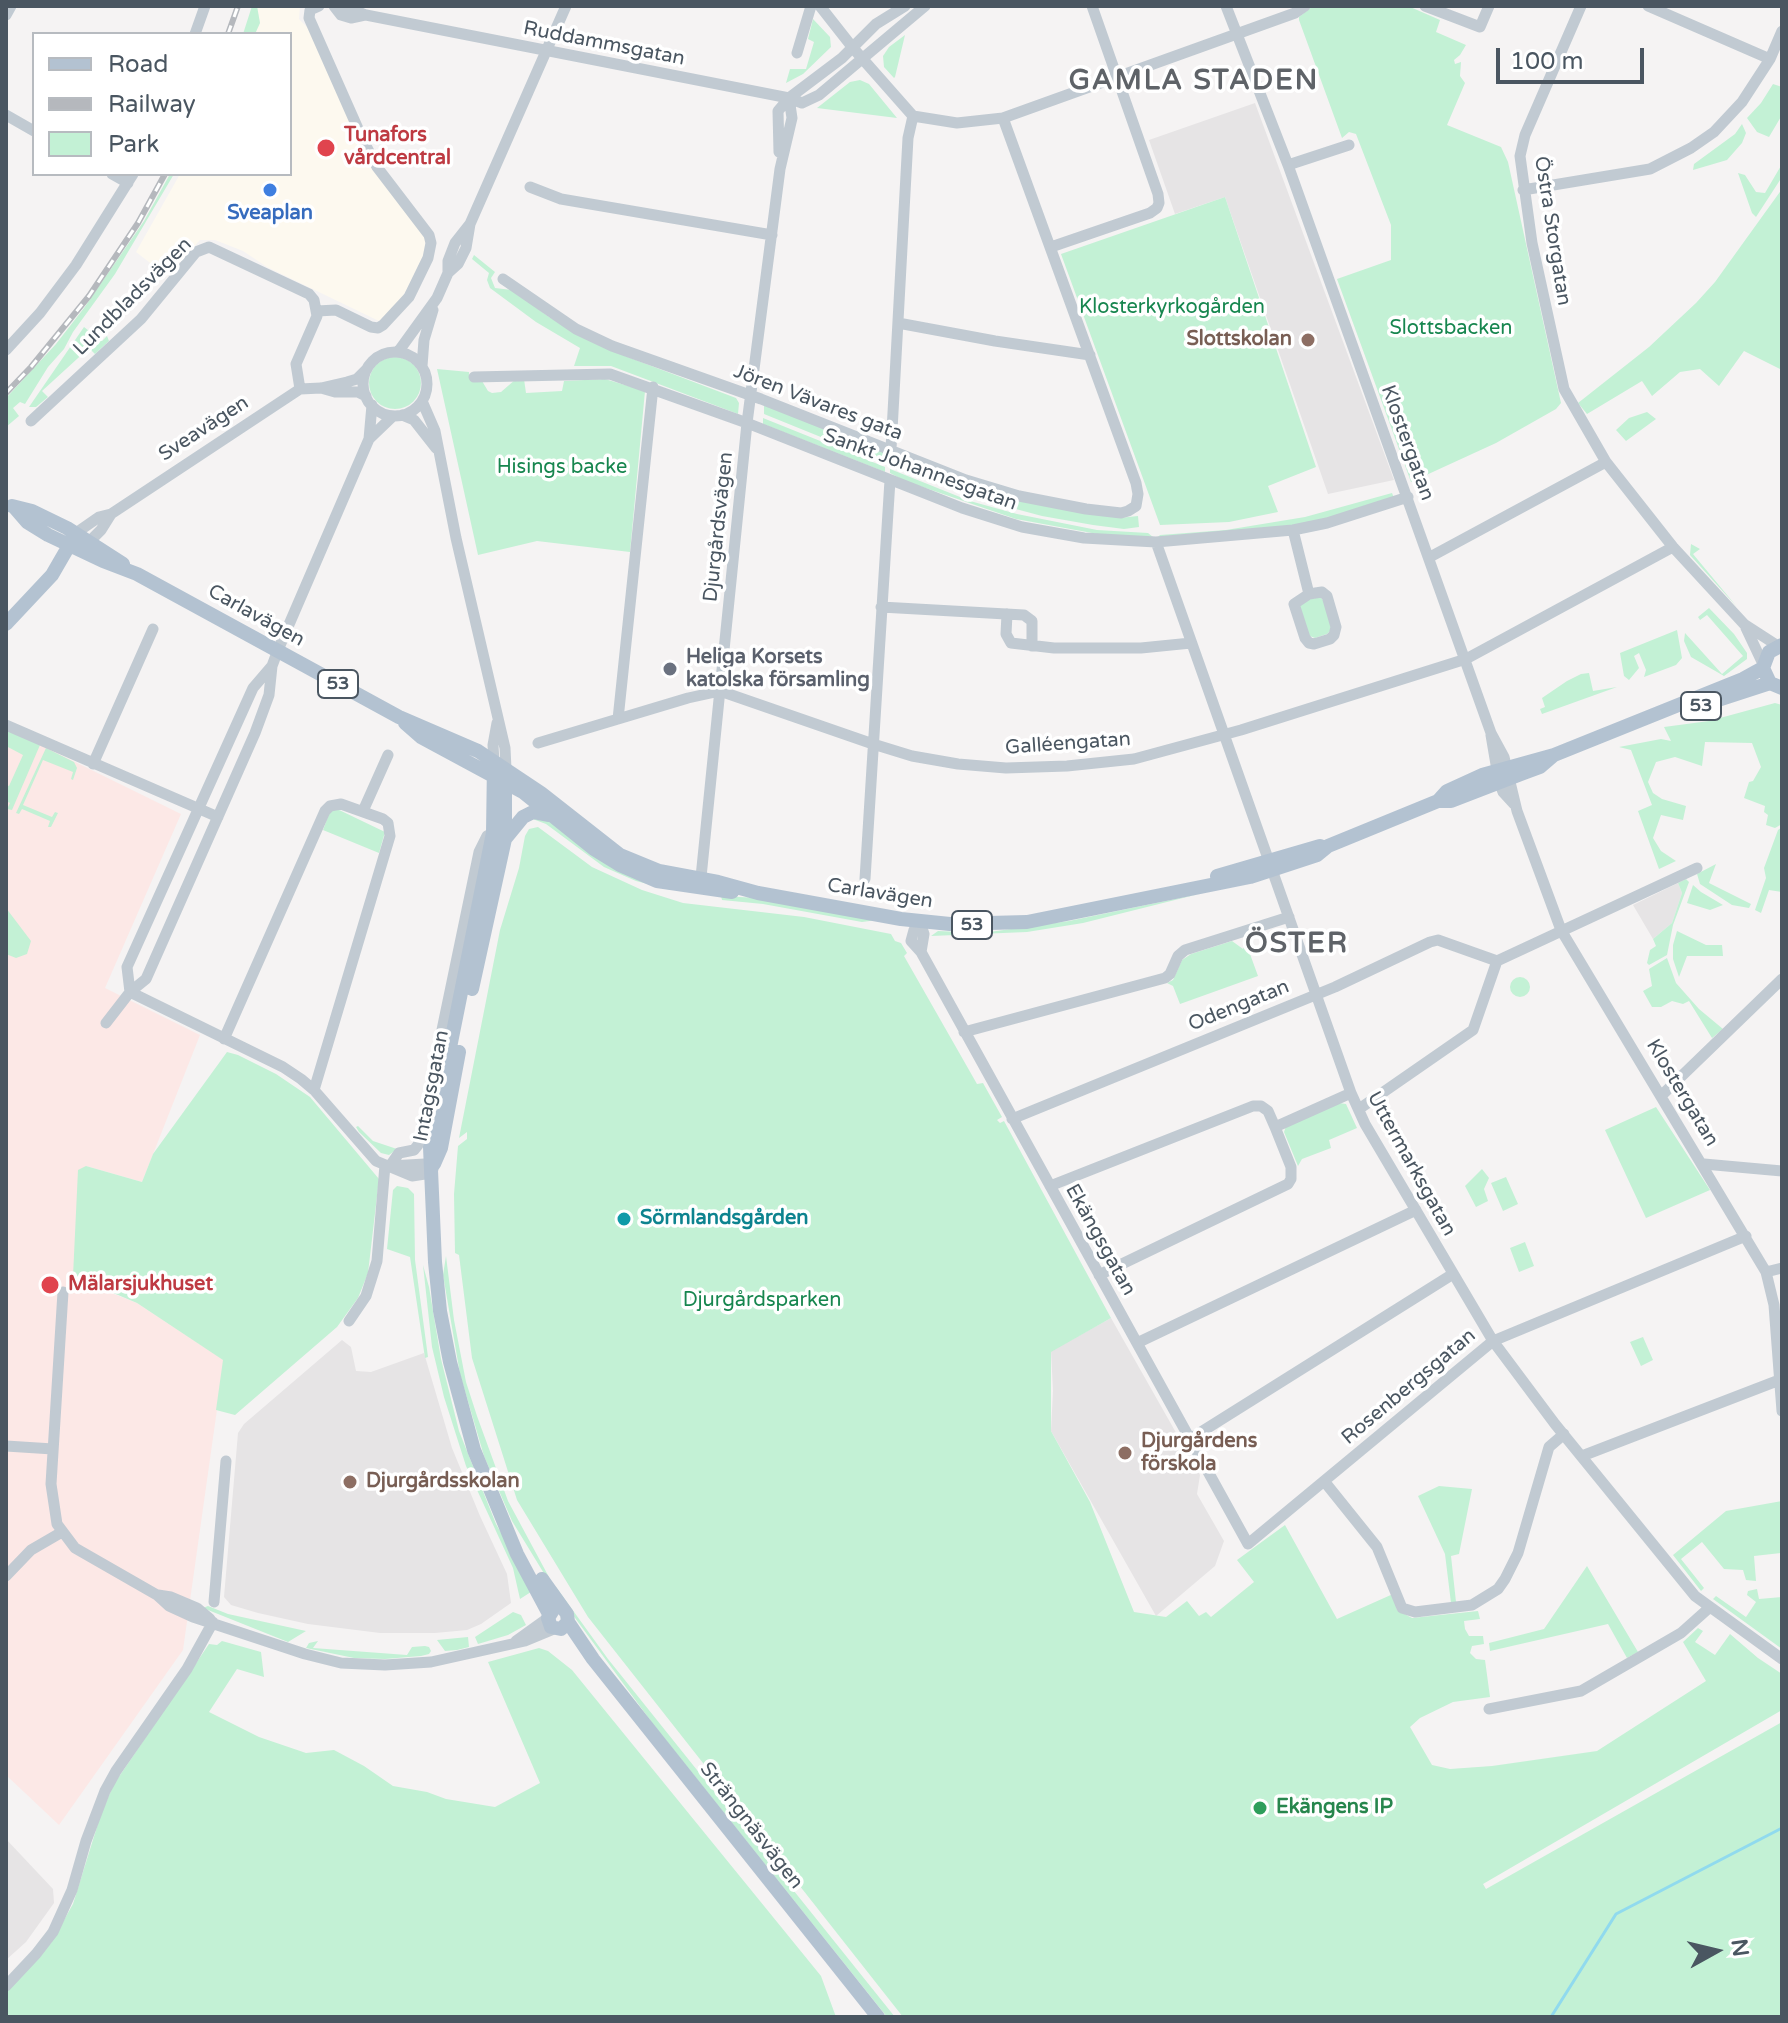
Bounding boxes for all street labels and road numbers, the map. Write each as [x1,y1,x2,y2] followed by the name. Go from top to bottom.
[521,17,687,71] street label: Ruddammsgatan
[1528,155,1576,307] street label: Östra Storgatan
[69,233,197,361] street label: Lundbladsvägen
[730,360,906,446] street label: Jören Vävares gata
[1375,382,1439,504] street label: Klostergatan
[155,391,253,467] street label: Sveavägen
[820,424,1020,516] street label: Sankt Johannesgatan
[699,451,739,603] street label: Djurgårdsvägen
[204,580,308,652] street label: Carlavägen
[318,670,358,698] road number: 53
[1681,692,1721,720] road number: 53
[1004,728,1132,760] street label: Galléengatan
[825,874,935,914] street label: Carlavägen
[952,911,992,939] road number: 53
[1185,975,1293,1037] street label: Odengatan
[409,1028,455,1144] street label: Intagsgatan
[1641,1035,1723,1151] street label: Klostergatan
[1361,1088,1461,1240] street label: Uttermarksgatan
[1059,1180,1141,1300] street label: Ekängsgatan
[1337,1324,1481,1450] street label: Rosenbergsgatan
[694,1758,808,1894] street label: Strängnäsvägen

